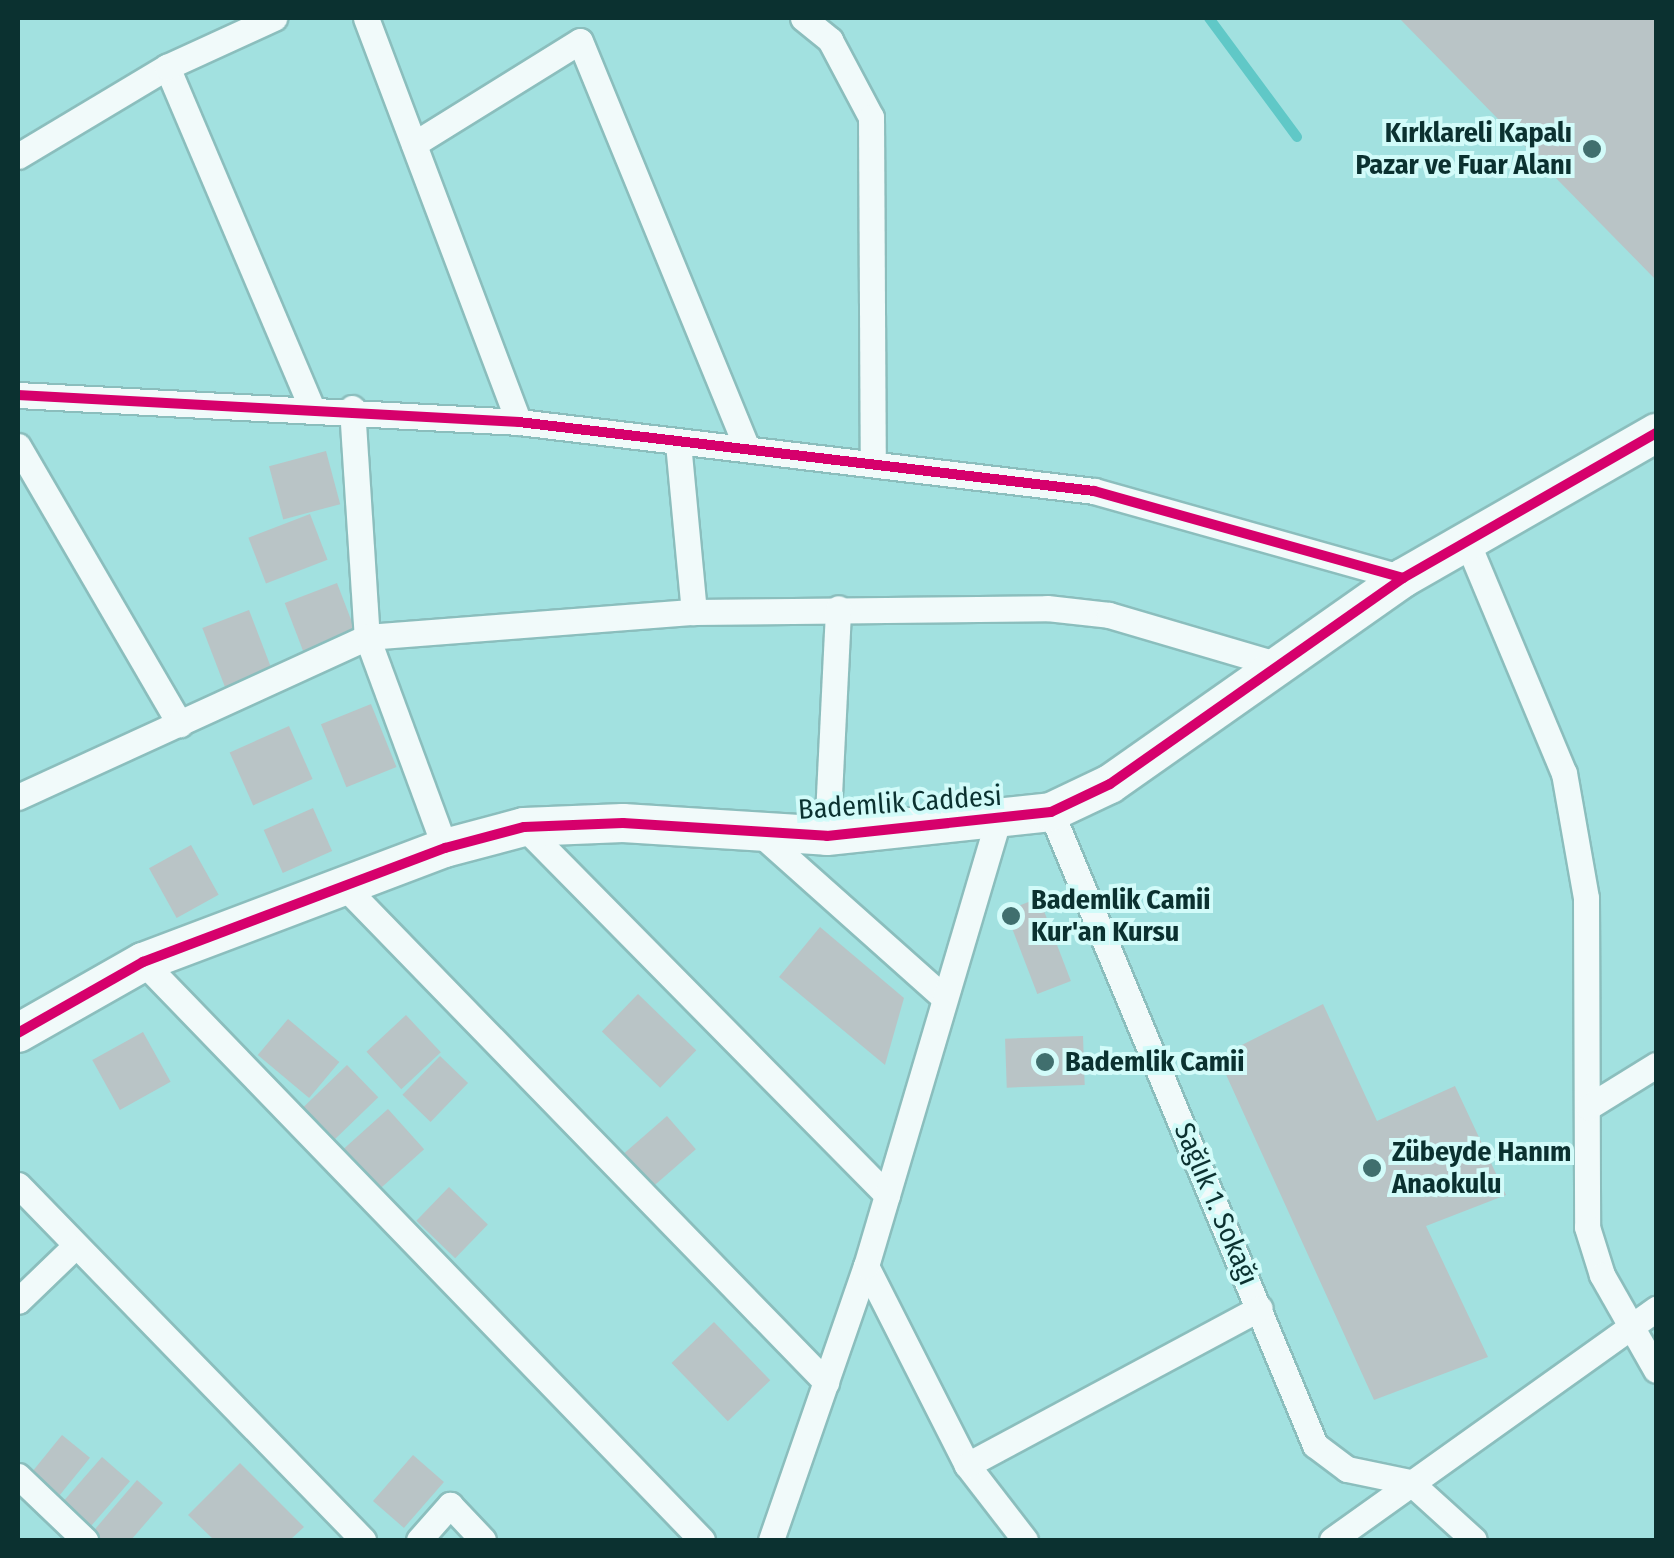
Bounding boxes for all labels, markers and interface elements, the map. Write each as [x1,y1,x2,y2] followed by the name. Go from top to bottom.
[1355,116,1572,182] place label: Kırklareli Kapalı Pazar ve Fuar Alanı
[1581,138,1603,160] marker: Kırklareli Kapalı Pazar ve Fuar Alanı
[797,779,1003,827] street label: Bademlik Caddesi
[1031,883,1211,949] place label: Bademlik Camii Kur'an Kursu
[1000,905,1022,927] marker: Bademlik Camii Kur'an Kursu
[1065,1045,1245,1079] place label: Bademlik Camii
[1034,1051,1056,1073] marker: Bademlik Camii
[1167,1118,1265,1290] street label: Sağlık 1. Sokağı
[1392,1135,1571,1201] place label: Zübeyde Hanım Anaokulu
[1361,1157,1383,1179] marker: Zübeyde Hanım Anaokulu

